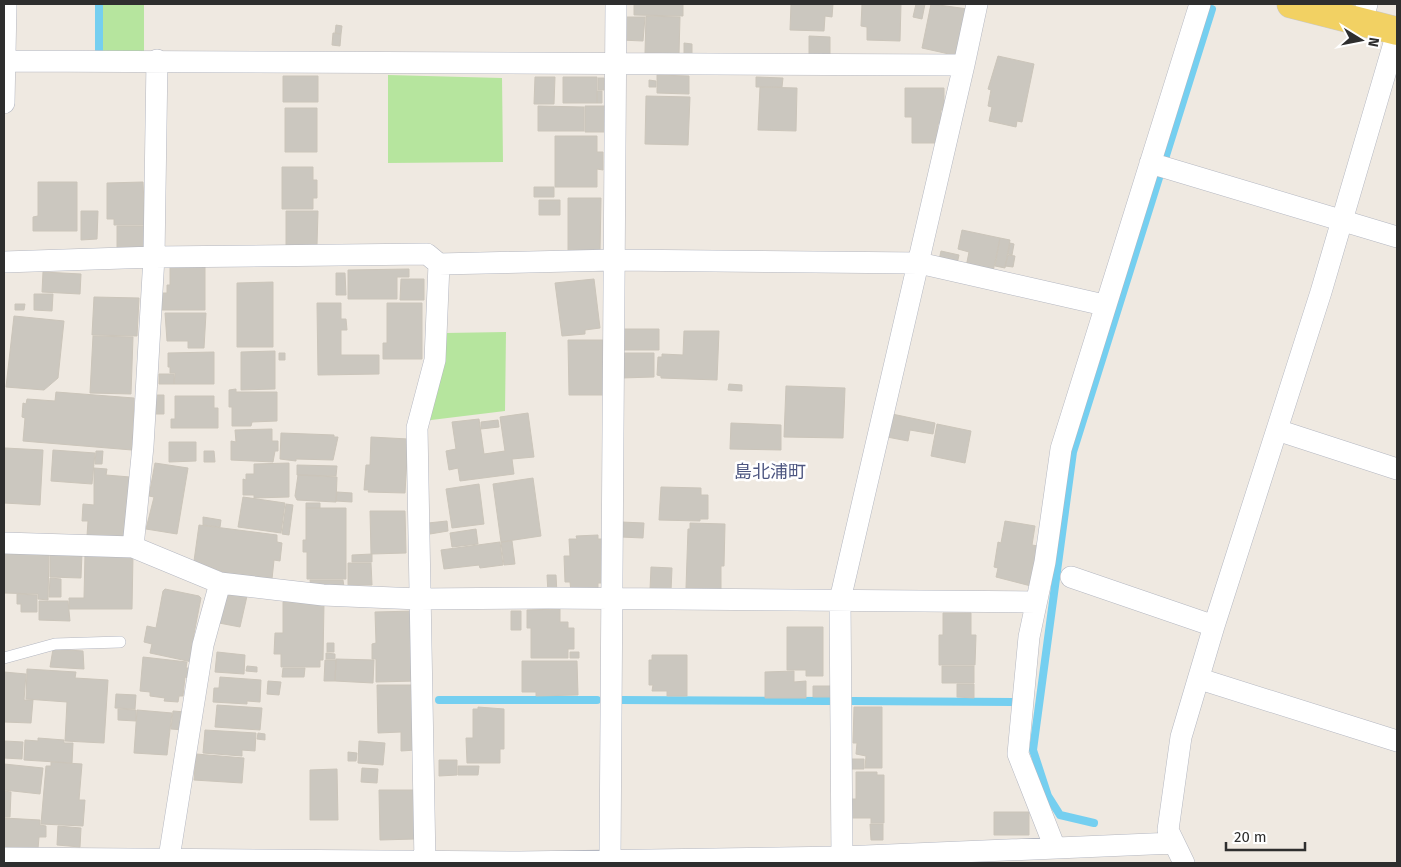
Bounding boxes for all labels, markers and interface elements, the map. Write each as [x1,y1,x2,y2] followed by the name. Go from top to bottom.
[1336,15,1386,65] north arrow
[1364,36,1382,48] text: N
[734,461,806,483] district label: 島北浦町
[1226,820,1305,852] scale bar
[1234,828,1267,846] text: 20 m

